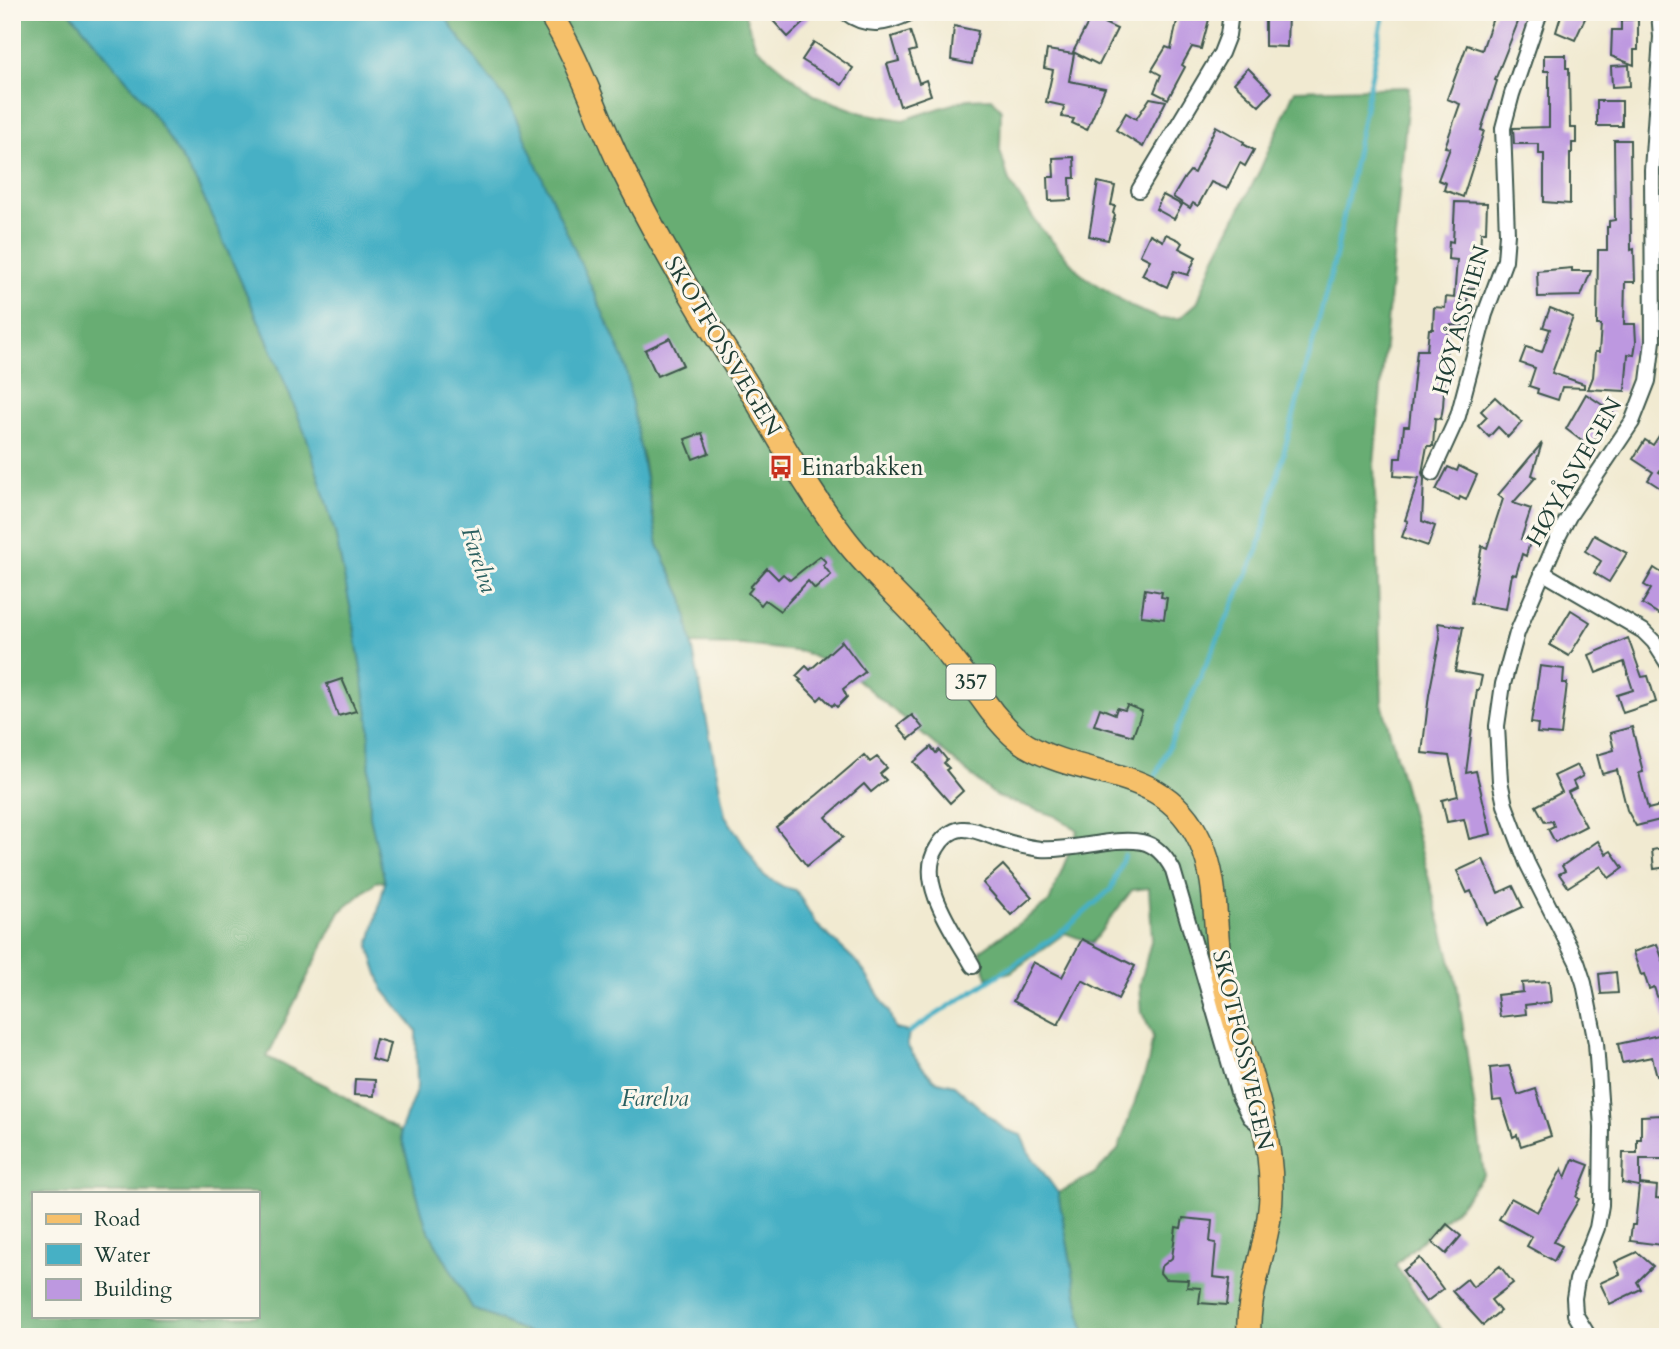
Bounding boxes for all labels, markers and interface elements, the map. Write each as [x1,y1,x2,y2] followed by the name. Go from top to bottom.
[1424,241,1497,398] street label: HØYÅSSTIEN
[657,250,789,442] street label: SKOTFOSSVEGEN
[1518,391,1629,552] street label: HØYÅSVEGEN
[801,452,923,483] place label: Einarbakken
[767,453,795,481] bus stop icon: Einarbakken
[453,523,505,597] water label: Farelva
[946,664,996,700] road number: 357
[1205,947,1281,1154] street label: SKOTFOSSVEGEN
[621,1082,689,1115] water label: Farelva
[32,1192,259,1318] legend
[94,1205,140,1234] text: Road
[93,1241,150,1270] text: Water
[94,1275,172,1304] text: Building

